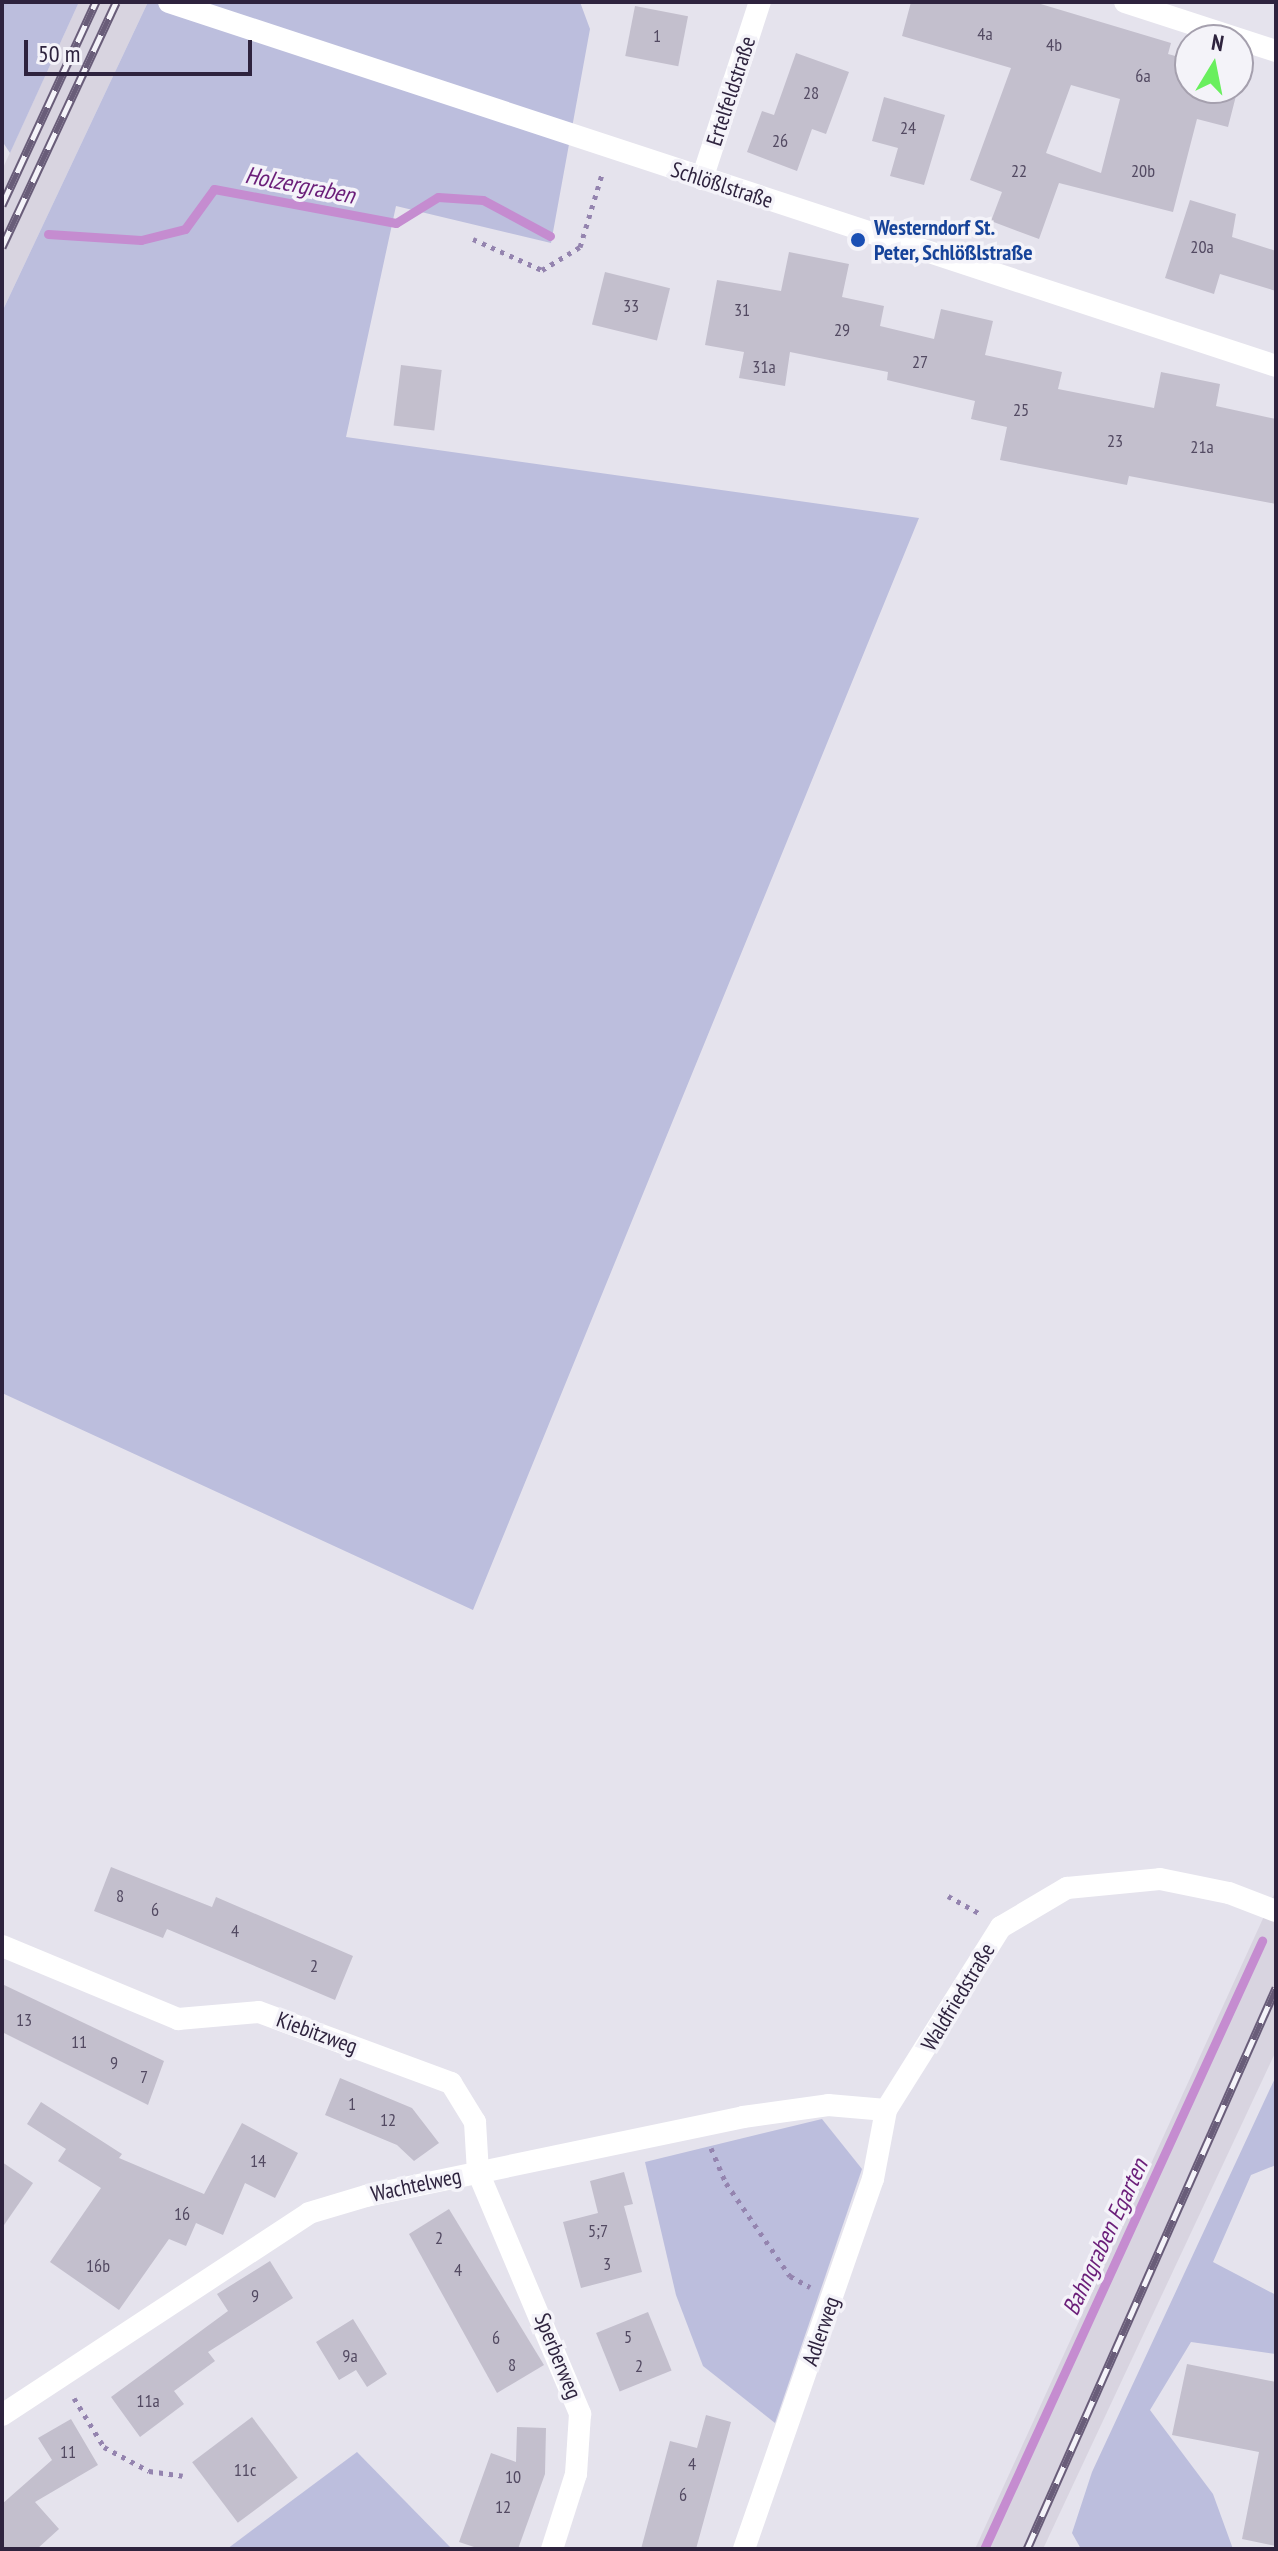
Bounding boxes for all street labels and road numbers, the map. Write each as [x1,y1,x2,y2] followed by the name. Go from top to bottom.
[701,33,761,149] street label: Ertelfeldstraße
[668,156,776,214] street label: Schlößlstraße
[916,1938,1000,2056] street label: Waldfriedstraße
[273,2006,361,2060] street label: Kiebitzweg
[368,2163,464,2207] street label: Wachtelweg
[797,2293,845,2369] street label: Adlerweg
[529,2309,587,2403] street label: Sperberweg

